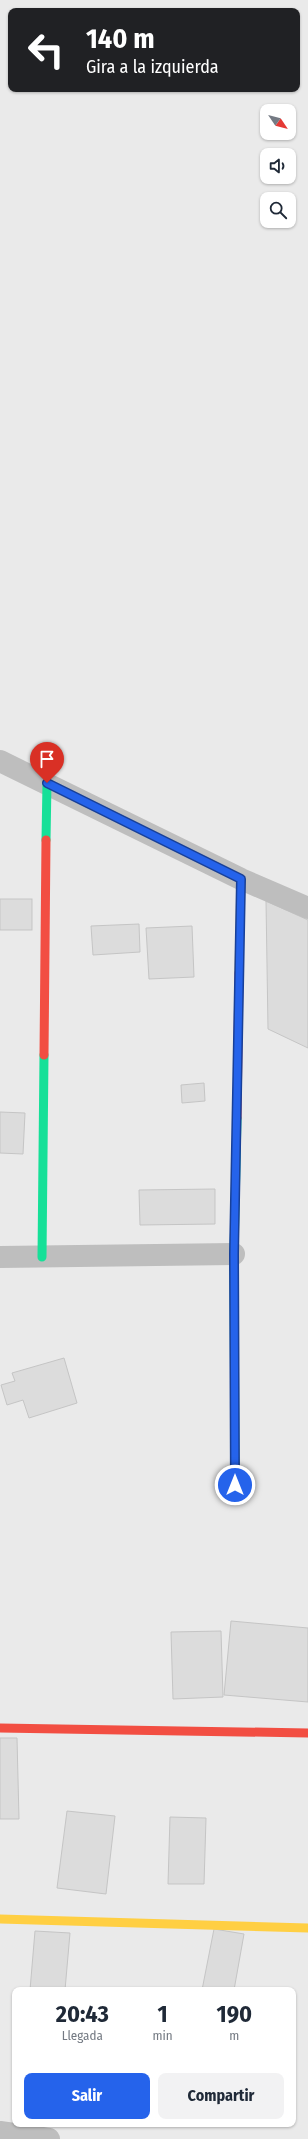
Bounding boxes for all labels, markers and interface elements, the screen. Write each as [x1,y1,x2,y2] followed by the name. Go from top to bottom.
[86,22,155,55] text: 140 m
[20,24,72,76] icon: left
[86,56,219,78] text: Gira a la izquierda
[260,104,296,140] north arrow
[260,104,296,228] map controls
[260,148,296,184] button: sound
[260,192,296,228] button: search
[30,742,64,783] pin
[36,748,58,770] icon: arrive
[214,1464,256,1506] position arrow
[56,2000,109,2028] text: 20:43
[158,2000,168,2028] text: 1
[217,2000,252,2028] text: 190
[62,2028,103,2043] text: Llegada
[153,2028,173,2043] text: min
[229,2028,239,2043] text: m
[24,2073,150,2119] button: Salir
[158,2073,284,2119] button: Compartir

